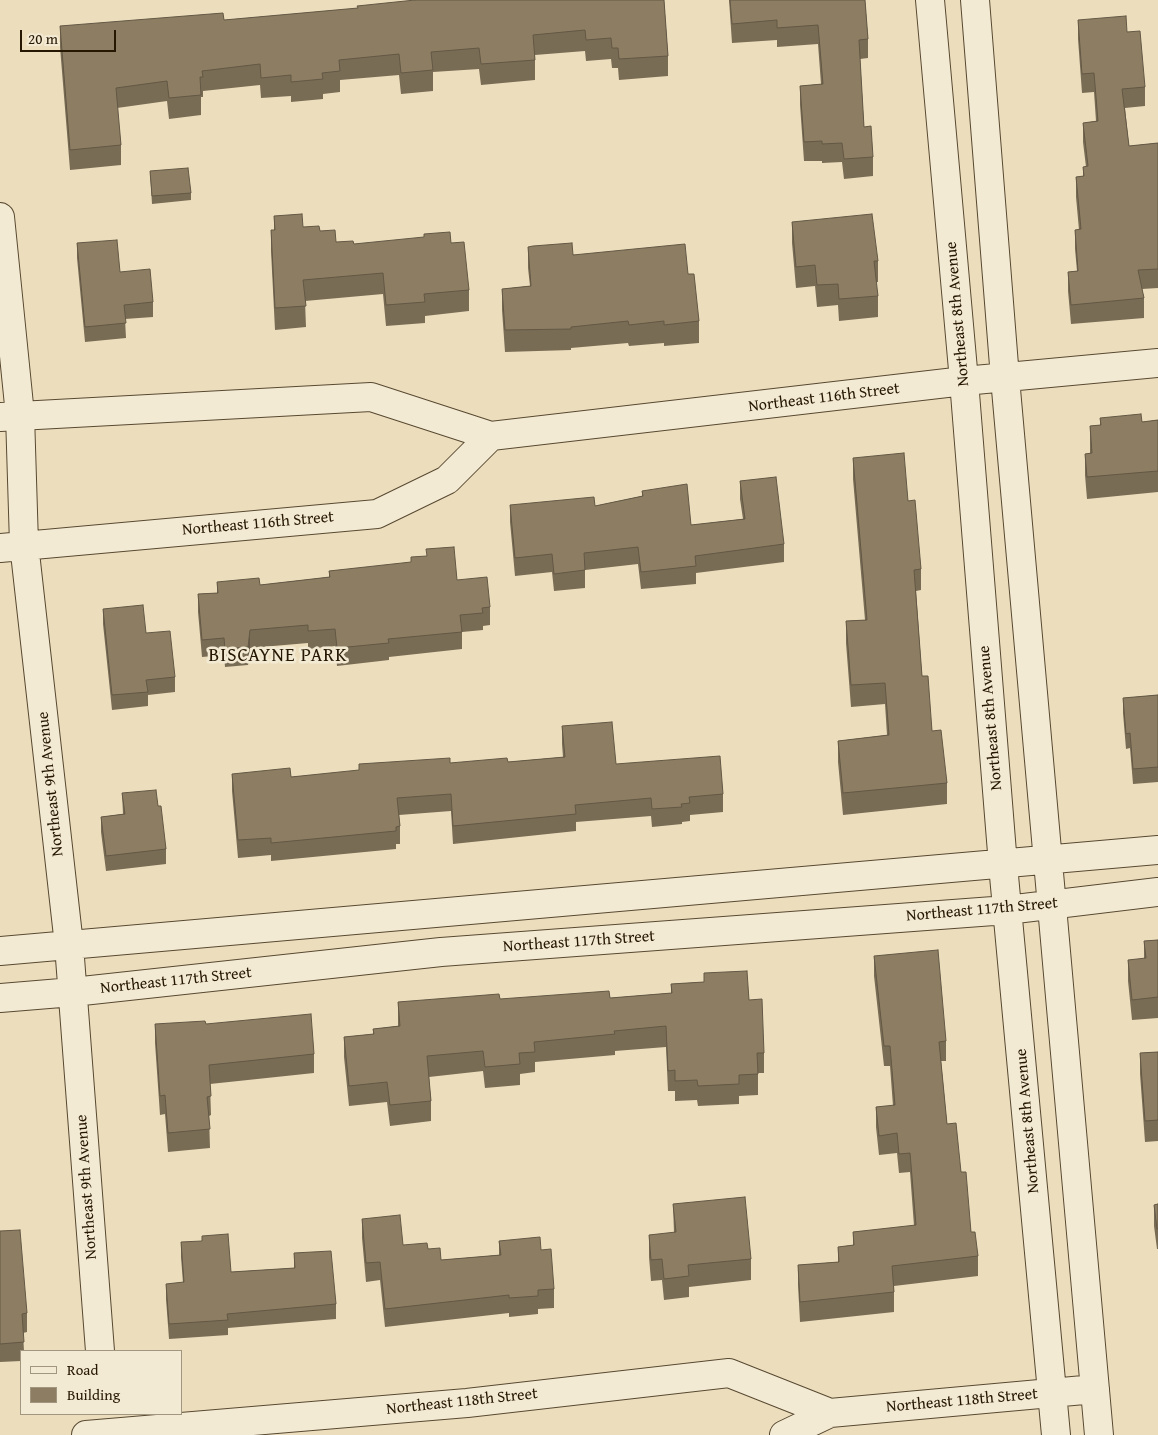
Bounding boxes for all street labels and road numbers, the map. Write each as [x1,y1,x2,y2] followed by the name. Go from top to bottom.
[942,241,974,387] street label: Northeast 8th Avenue
[747,379,901,417] street label: Northeast 116th Street
[181,508,335,540] street label: Northeast 116th Street
[975,645,1007,791] street label: Northeast 8th Avenue
[34,711,68,857] street label: Northeast 9th Avenue
[905,894,1059,926] street label: Northeast 117th Street
[502,927,656,957] street label: Northeast 117th Street
[99,963,253,999] street label: Northeast 117th Street
[1012,1048,1044,1194] street label: Northeast 8th Avenue
[72,1114,102,1260] street label: Northeast 9th Avenue
[385,1384,539,1420] street label: Northeast 118th Street
[885,1385,1039,1417] street label: Northeast 118th Street

